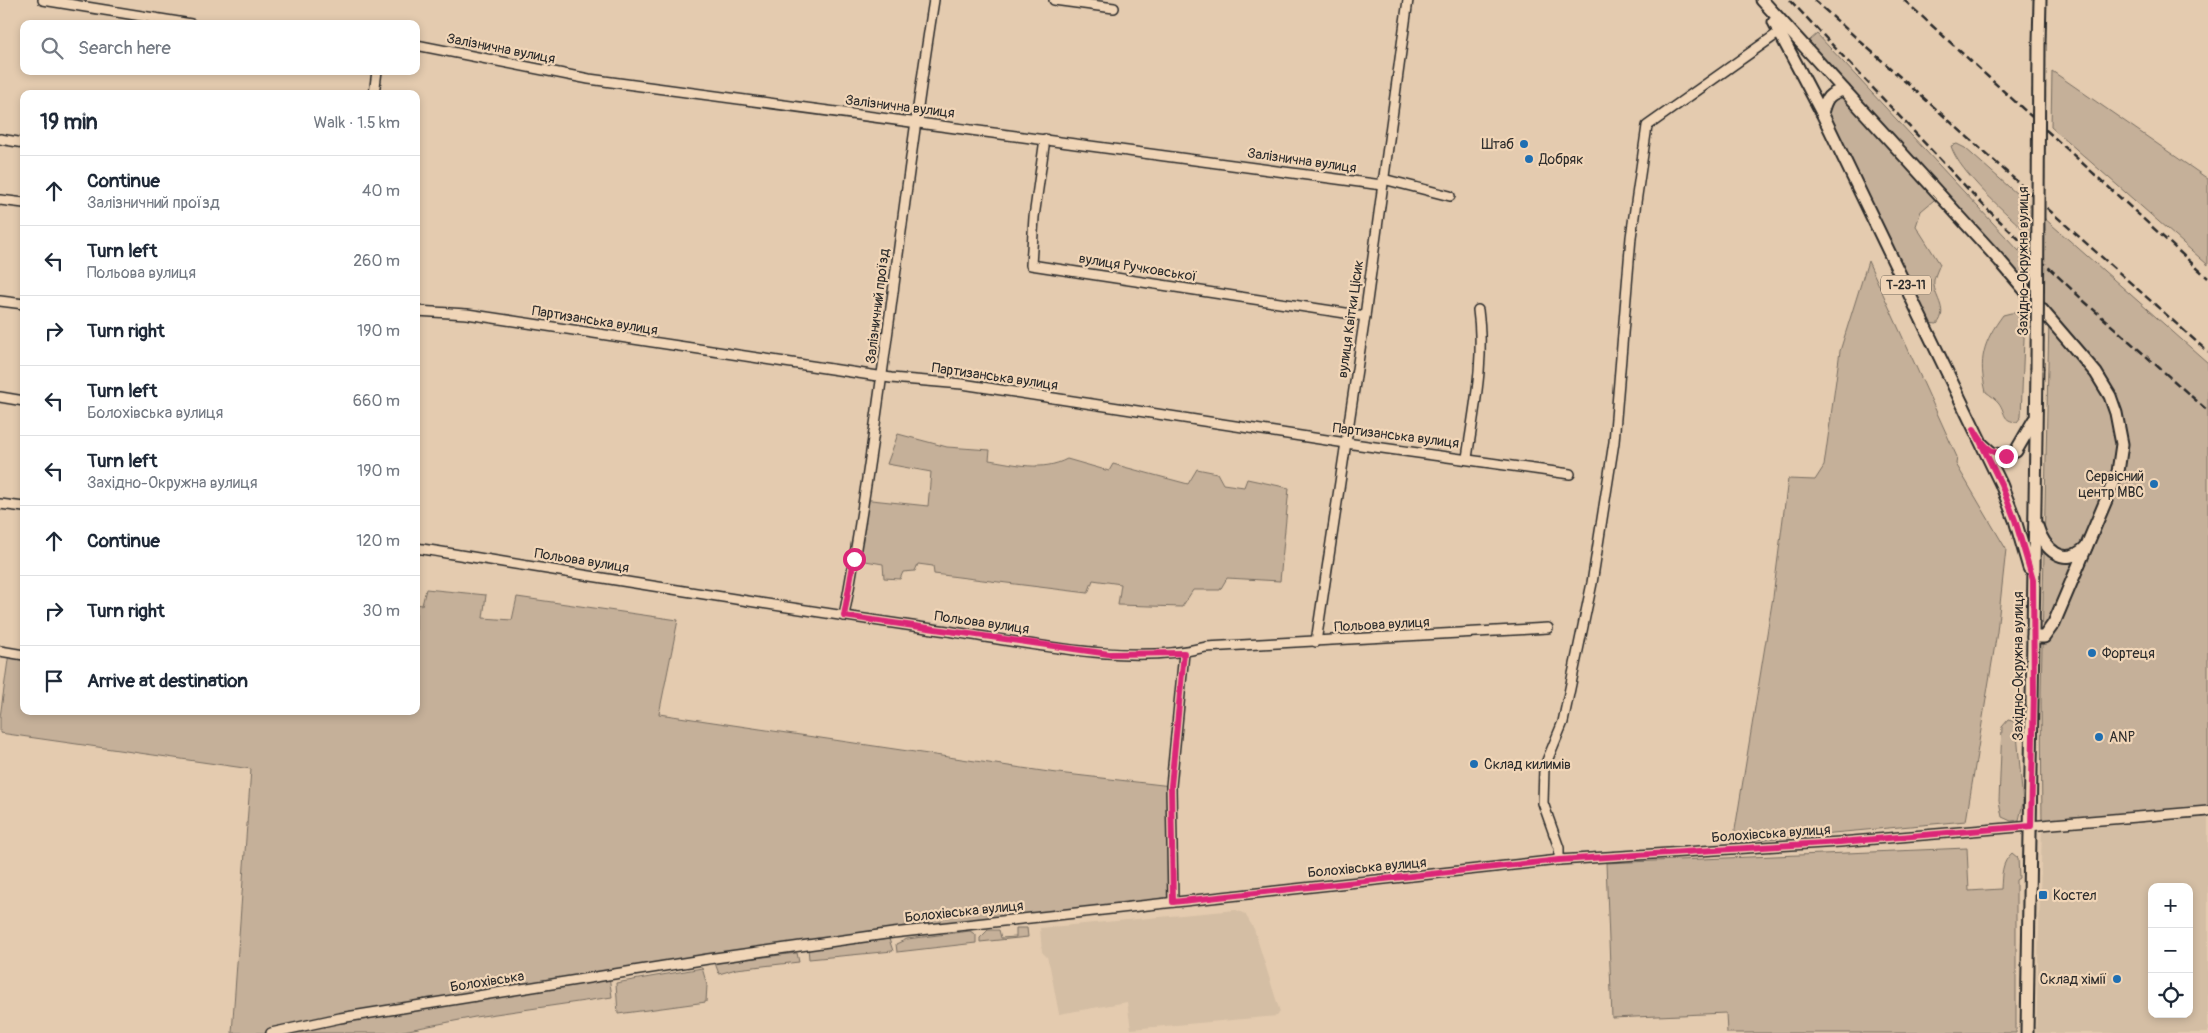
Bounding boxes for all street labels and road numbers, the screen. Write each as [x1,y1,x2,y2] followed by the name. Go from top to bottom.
[445,30,557,67] street label: Залізнична вулиця
[844,91,956,122] street label: Залізнична вулиця
[1246,144,1358,177] street label: Залізнична вулиця
[2015,186,2032,336] street label: Західно-Окружна вулиця
[862,247,893,365] street label: Залізничний проїзд
[1078,250,1198,285] street label: вулиця Ручковської
[1334,259,1367,379] street label: вулиця Квітки Цісик
[1881,276,1931,294] road number: Т-23-11
[531,302,659,339] street label: Партизанська вулиця
[931,359,1059,394] street label: Партизанська вулиця
[1332,419,1460,452] street label: Партизанська вулиця
[533,545,630,576] street label: Польова вулиця
[2010,591,2027,741] street label: Західно-Окружна вулиця
[933,607,1030,638] street label: Польова вулиця
[1334,614,1430,635] street label: Польова вулиця
[1711,821,1831,846] street label: Болохівська вулиця
[1307,854,1427,881] street label: Болохівська вулиця
[904,897,1024,926] street label: Болохівська вулиця
[449,967,525,996] street label: Болохівська

